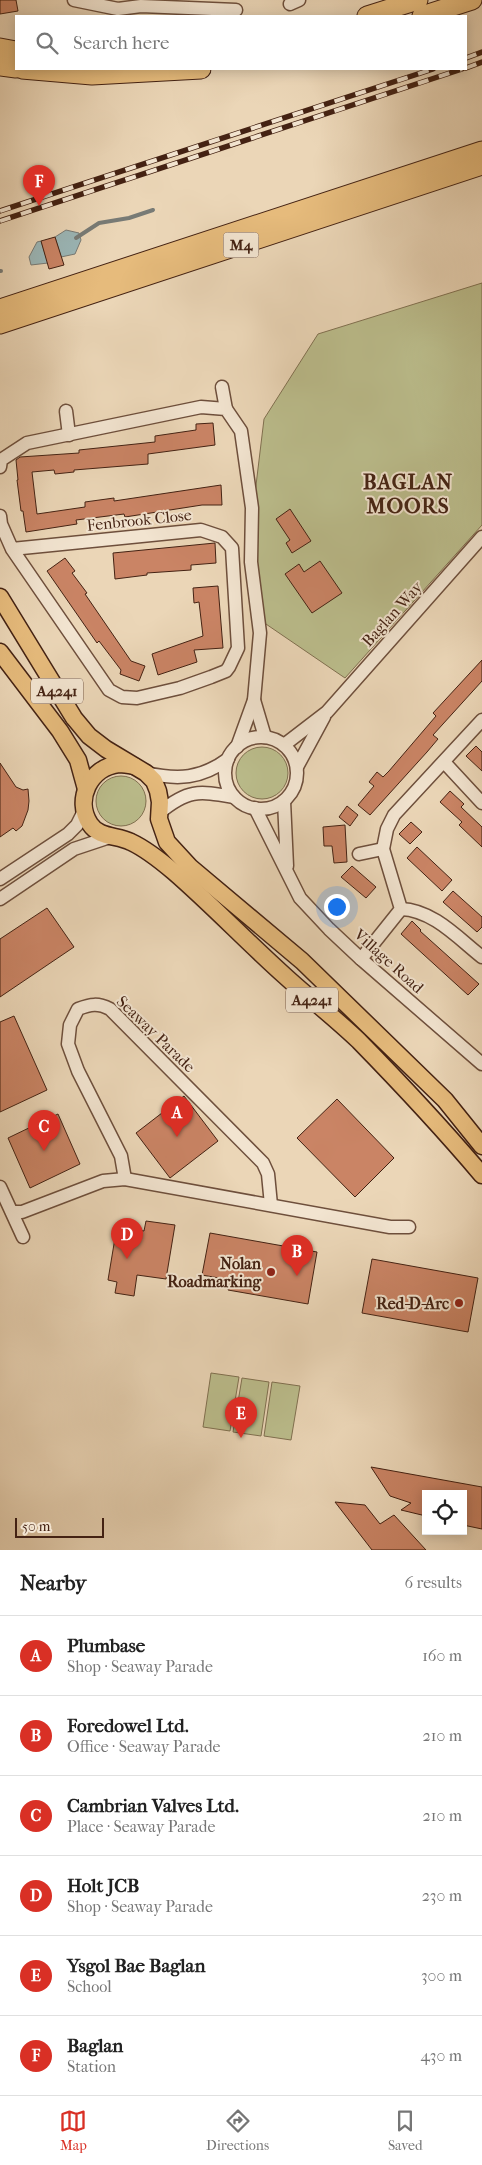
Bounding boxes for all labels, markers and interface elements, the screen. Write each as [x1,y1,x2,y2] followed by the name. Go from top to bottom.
[15,15,467,70] search box
[33,29,61,57] icon: search
[73,32,169,54] text: Search here
[23,165,55,206] pin: F
[224,232,258,258] road number: M4
[363,470,453,518] district label: BAGLAN MOORS
[86,505,193,535] street label: Fenbrook Close
[358,577,427,651] street label: Baglan Way
[31,678,83,704] road number: A4241
[324,894,350,920] your location
[350,924,428,997] street label: Village Road
[286,988,338,1012] road number: A4241
[113,992,199,1076] street label: Seaway Parade
[161,1096,193,1137] pin: A
[28,1110,60,1151] pin: C
[111,1218,143,1259] pin: D
[281,1235,313,1276] pin: B
[167,1254,262,1292] place label: Nolan Roadmarking
[265,1266,277,1278] marker: Nolan Roadmarking
[376,1294,449,1313] place label: Red-D-Arc
[453,1297,465,1309] marker: Red-D-Arc
[225,1397,257,1438] pin: E
[422,1490,467,1535] map controls
[422,1490,467,1535] button: locate
[15,1515,104,1538] scale bar
[22,1518,50,1535] text: 50 m
[20,1571,86,1595] text: Nearby
[404,1573,462,1592] text: 6 results
[67,1635,145,1657] text: Plumbase
[31,1646,41,1665] text: A
[422,1646,462,1665] text: 160 m
[67,1657,213,1676] text: Shop · Seaway Parade
[67,1715,189,1737] text: Foredowel Ltd.
[31,1726,41,1745] text: B
[423,1726,462,1745] text: 210 m
[67,1737,221,1756] text: Office · Seaway Parade
[67,1795,239,1817] text: Cambrian Valves Ltd.
[31,1806,41,1825] text: C
[423,1806,462,1825] text: 210 m
[67,1817,215,1836] text: Place · Seaway Parade
[67,1875,139,1897] text: Holt JCB
[30,1886,42,1905] text: D
[422,1886,462,1905] text: 230 m
[67,1897,213,1916] text: Shop · Seaway Parade
[67,1955,205,1977] text: Ysgol Bae Baglan
[31,1966,41,1985] text: E
[421,1966,462,1985] text: 300 m
[67,1977,112,1996] text: School
[67,2035,123,2057] text: Baglan
[32,2046,40,2065] text: F
[420,2046,462,2065] text: 430 m
[67,2057,116,2076] text: Station
[59,2107,87,2154] tab: Map
[206,2107,269,2154] tab: Directions
[388,2107,423,2154] tab: Saved

